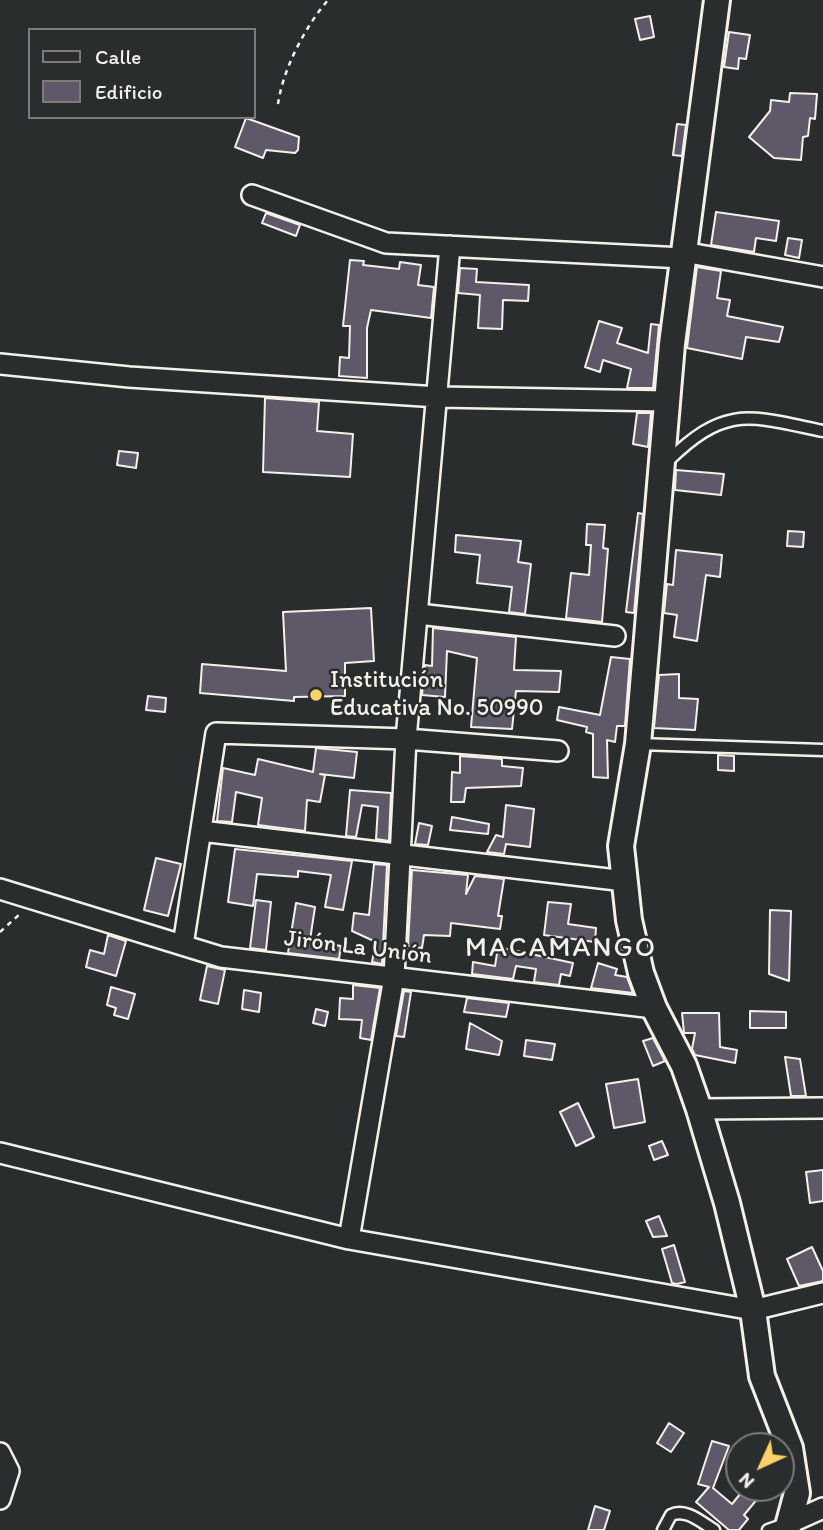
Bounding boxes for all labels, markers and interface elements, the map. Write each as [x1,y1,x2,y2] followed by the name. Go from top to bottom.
[28,28,256,119] legend
[95,44,141,69] text: Calle
[95,79,163,104] text: Edificio
[330,667,544,723] place label: Institución Educativa No. 50990
[308,687,324,703] marker: Institución Educativa No. 50990
[282,925,434,971] street label: Jirón La Unión
[466,932,656,966] district label: MACAMANGO
[725,1432,795,1502] north arrow
[734,1468,759,1493] text: N

